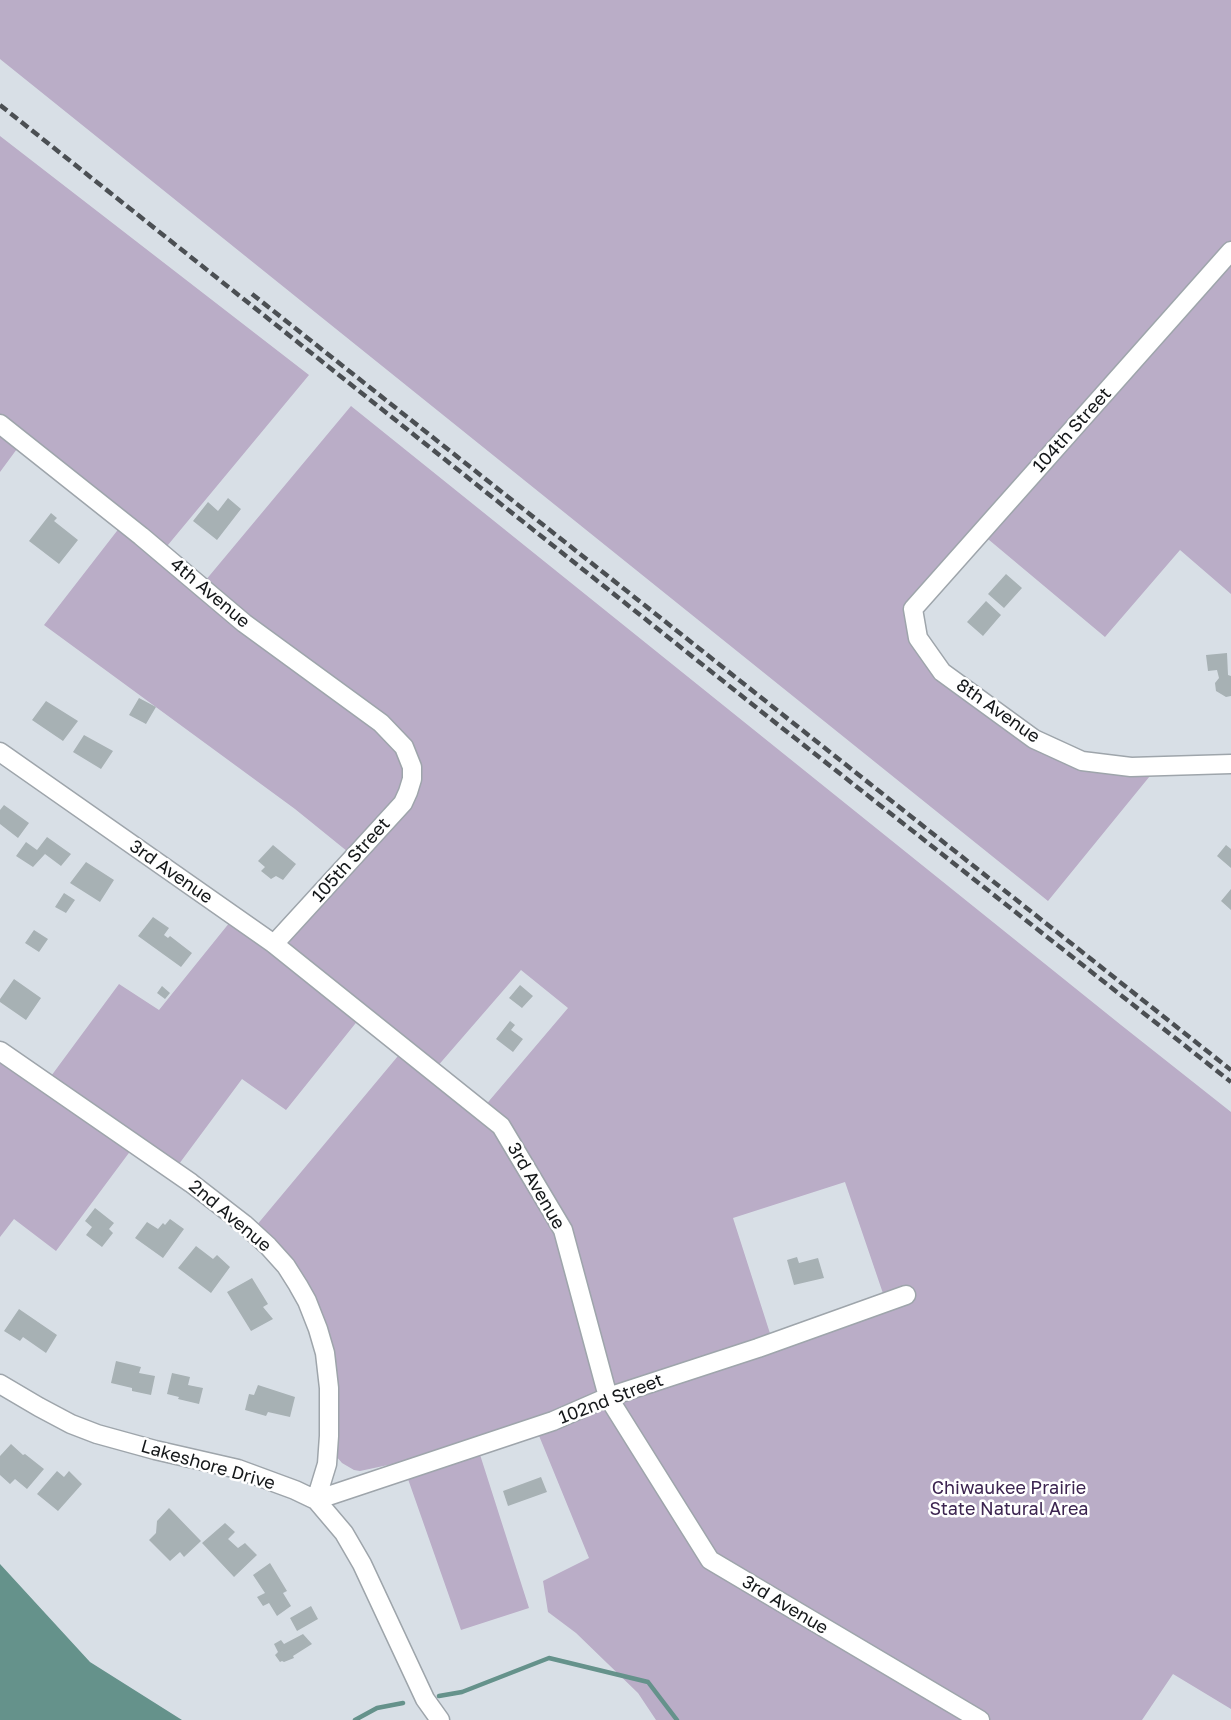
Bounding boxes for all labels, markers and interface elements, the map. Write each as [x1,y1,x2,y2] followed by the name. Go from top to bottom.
[1028,383,1116,477] street label: 104th Street
[166,553,254,633] street label: 4th Avenue
[952,674,1044,748] street label: 8th Avenue
[307,813,395,907] street label: 105th Street
[125,835,217,909] street label: 3rd Avenue
[503,1139,569,1233] street label: 3rd Avenue
[185,1175,275,1257] street label: 2nd Avenue
[556,1369,666,1429] street label: 102nd Street
[138,1436,278,1494] street label: Lakeshore Drive
[929,1477,1089,1520] park label: Chiwaukee Prairie State Natural Area
[738,1571,832,1639] street label: 3rd Avenue

